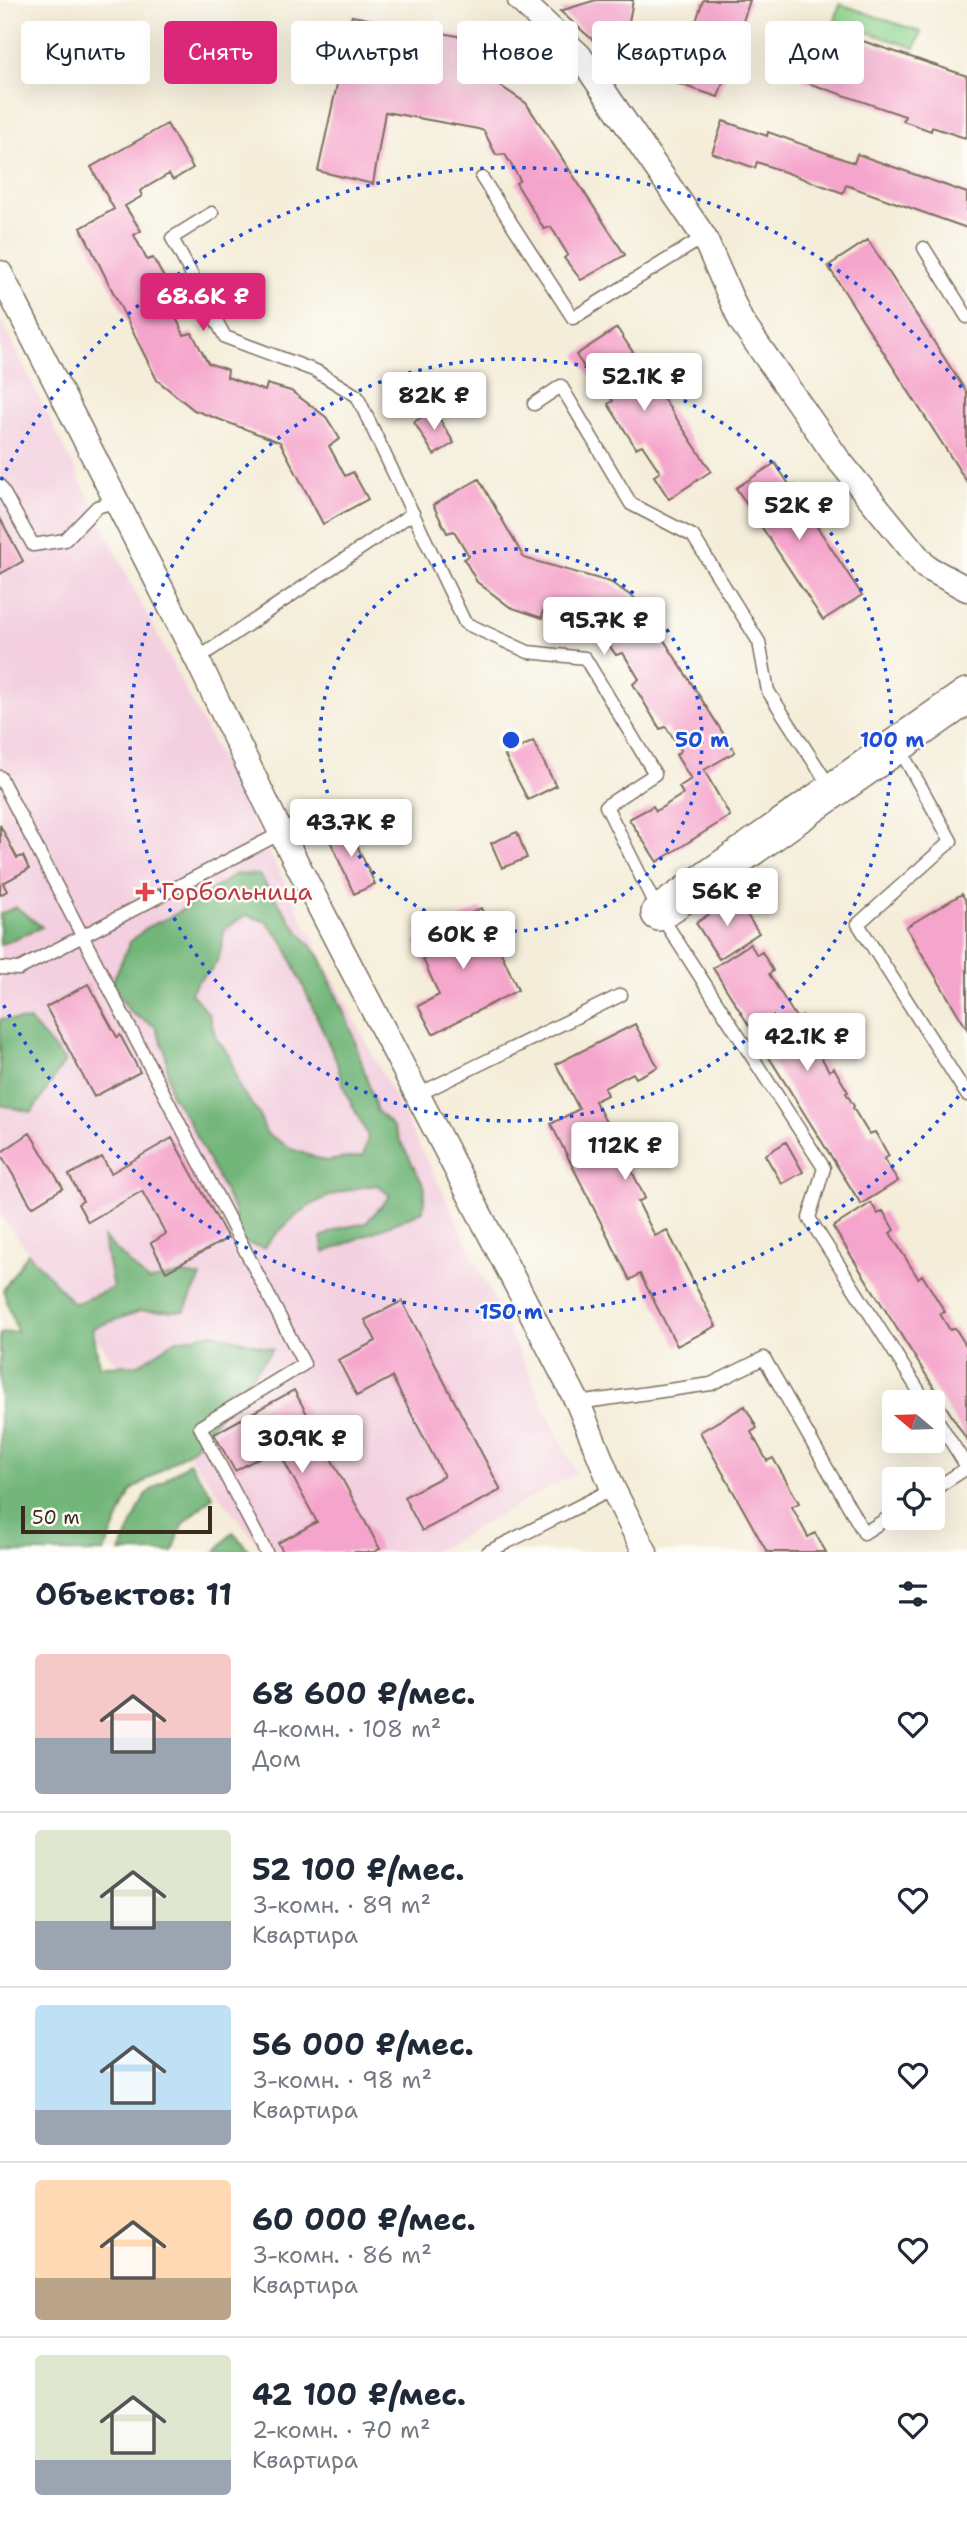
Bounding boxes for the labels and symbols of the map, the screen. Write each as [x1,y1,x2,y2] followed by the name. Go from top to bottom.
[138,274,268,333] pin: 68.6K ₽
[579,354,709,413] pin: 52.1K ₽
[385,372,483,432] pin: 82K ₽
[750,482,848,542] pin: 52K ₽
[539,598,669,657] pin: 95.7K ₽
[675,726,729,754] text: 50 m
[860,726,924,754] text: 100 m
[499,728,523,752] centre of rings
[286,800,416,859] pin: 43.7K ₽
[678,869,776,928] pin: 56K ₽
[161,876,312,908] place label: Горбольница
[135,882,155,902] marker: Горбольница
[414,912,512,971] pin: 60K ₽
[742,1014,872,1073] pin: 42.1K ₽
[568,1122,682,1182] pin: 112K ₽
[479,1298,543,1326] text: 150 m
[882,1390,945,1452] north arrow
[237,1416,367,1475] pin: 30.9K ₽
[21,1503,212,1535] scale bar

